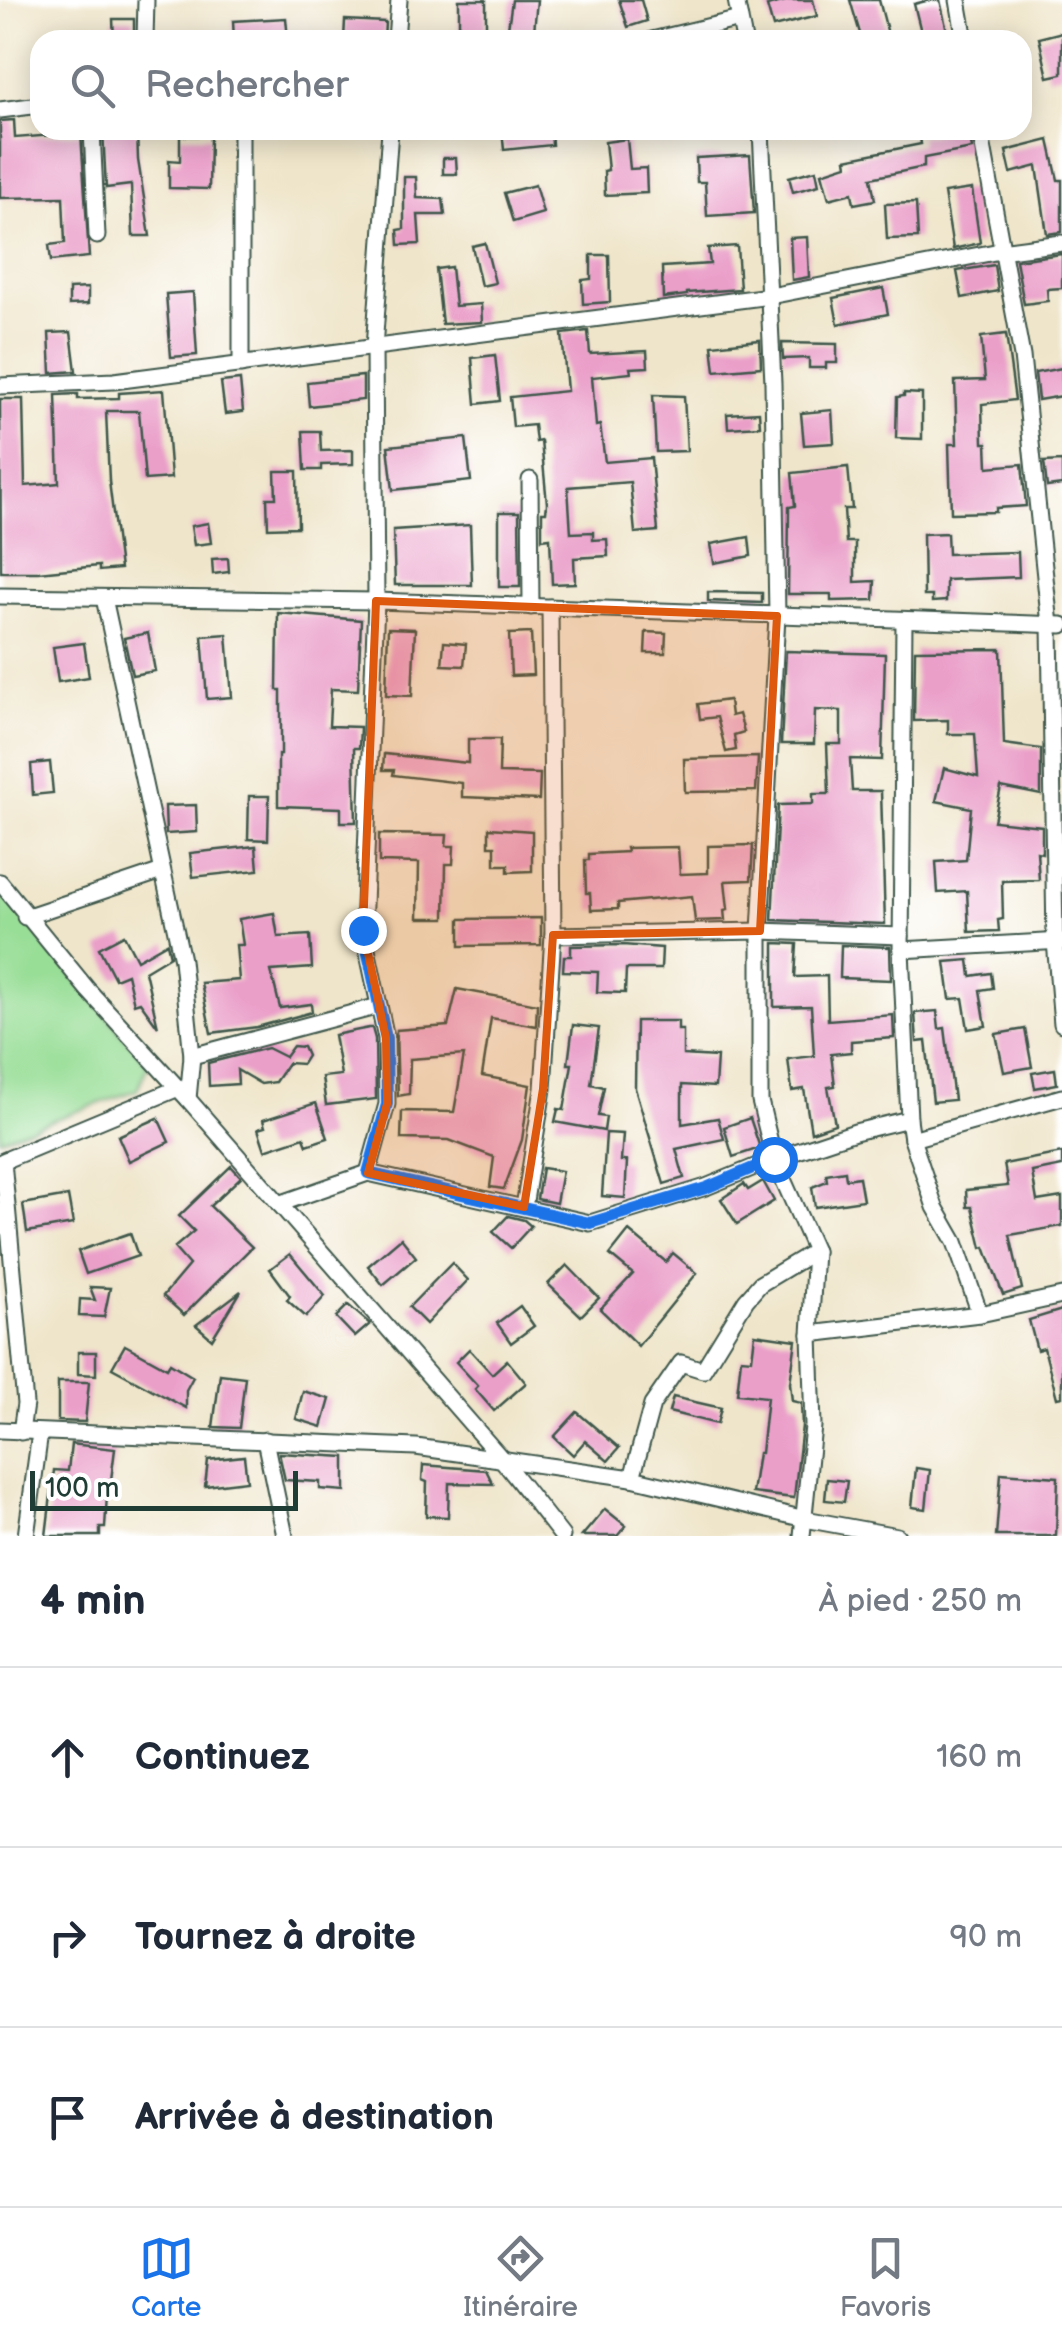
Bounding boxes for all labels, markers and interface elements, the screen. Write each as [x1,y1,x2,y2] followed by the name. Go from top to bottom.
[30,30,1032,140] search box
[65,58,120,113] icon: search
[145,63,349,108] text: Rechercher
[341,908,387,954] route end
[752,1137,798,1183] route start
[30,1466,298,1510] scale bar
[45,1472,119,1505] text: 100 m
[40,1576,146,1627] text: 4 min
[818,1582,1022,1621] text: À pied · 250 m
[40,1730,95,1785] icon: ahead
[135,1735,310,1780] text: Continuez
[936,1738,1022,1777] text: 160 m
[40,1910,95,1965] icon: right
[135,1915,416,1960] text: Tournez à droite
[950,1918,1022,1957] text: 90 m
[40,2090,95,2145] icon: arrive
[135,2095,494,2140] text: Arrivée à destination
[131,2231,201,2324] tab: Carte
[463,2231,578,2324] tab: Itinéraire
[840,2231,931,2324] tab: Favoris

